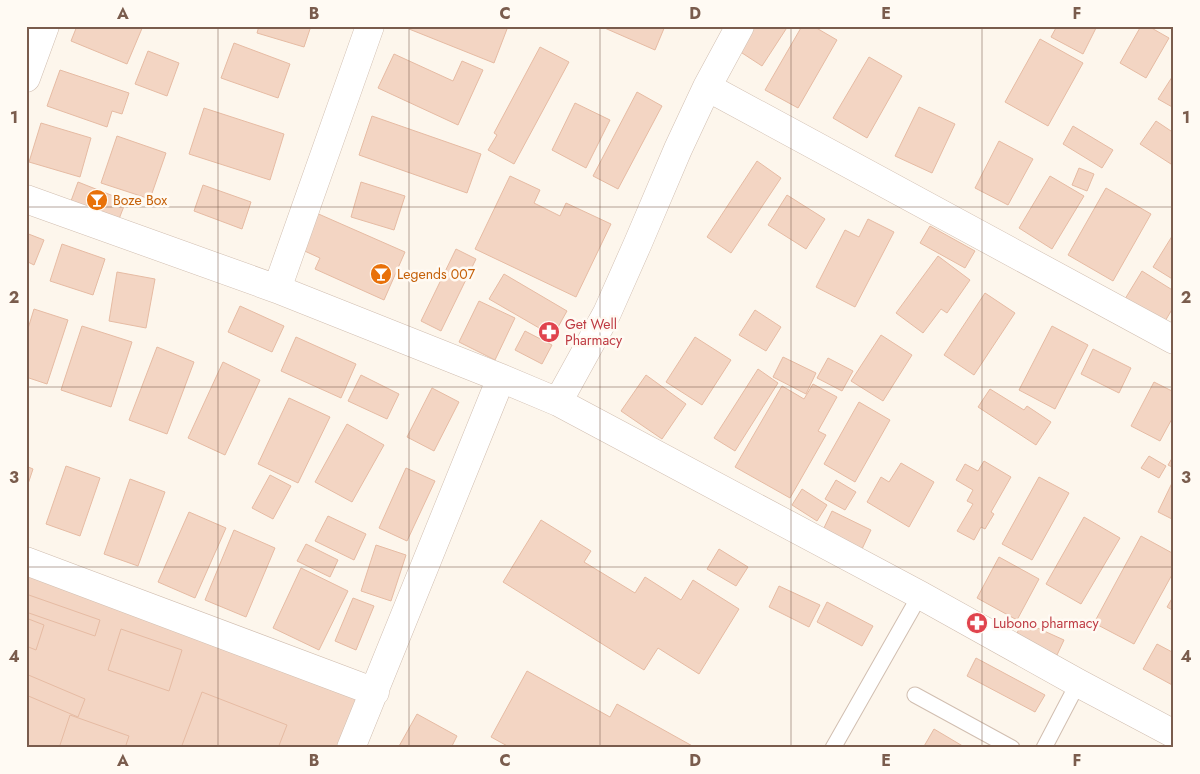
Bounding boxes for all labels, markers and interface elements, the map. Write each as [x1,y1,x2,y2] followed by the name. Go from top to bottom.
[116,2,129,25] text: A
[309,2,319,25] text: B
[499,2,511,25] text: C
[689,2,701,25] text: D
[881,2,891,25] text: E
[1073,2,1081,25] text: F
[10,106,18,129] text: 1
[1182,106,1190,129] text: 1
[85,188,109,212] bar icon: Boze Box
[113,190,167,210] place label: Boze Box
[369,262,393,286] bar icon: Legends 007
[397,264,476,284] place label: Legends 007
[9,286,19,309] text: 2
[1181,286,1191,309] text: 2
[565,314,623,350] place label: Get Well Pharmacy
[537,320,561,344] pharmacy icon: Get Well Pharmacy
[9,466,19,489] text: 3
[1181,466,1191,489] text: 3
[965,611,989,635] pharmacy icon: Lubono pharmacy
[993,613,1099,633] place label: Lubono pharmacy
[8,645,20,668] text: 4
[1180,645,1192,668] text: 4
[116,749,129,772] text: A
[309,749,319,772] text: B
[499,749,511,772] text: C
[689,749,701,772] text: D
[881,749,891,772] text: E
[1073,749,1081,772] text: F

